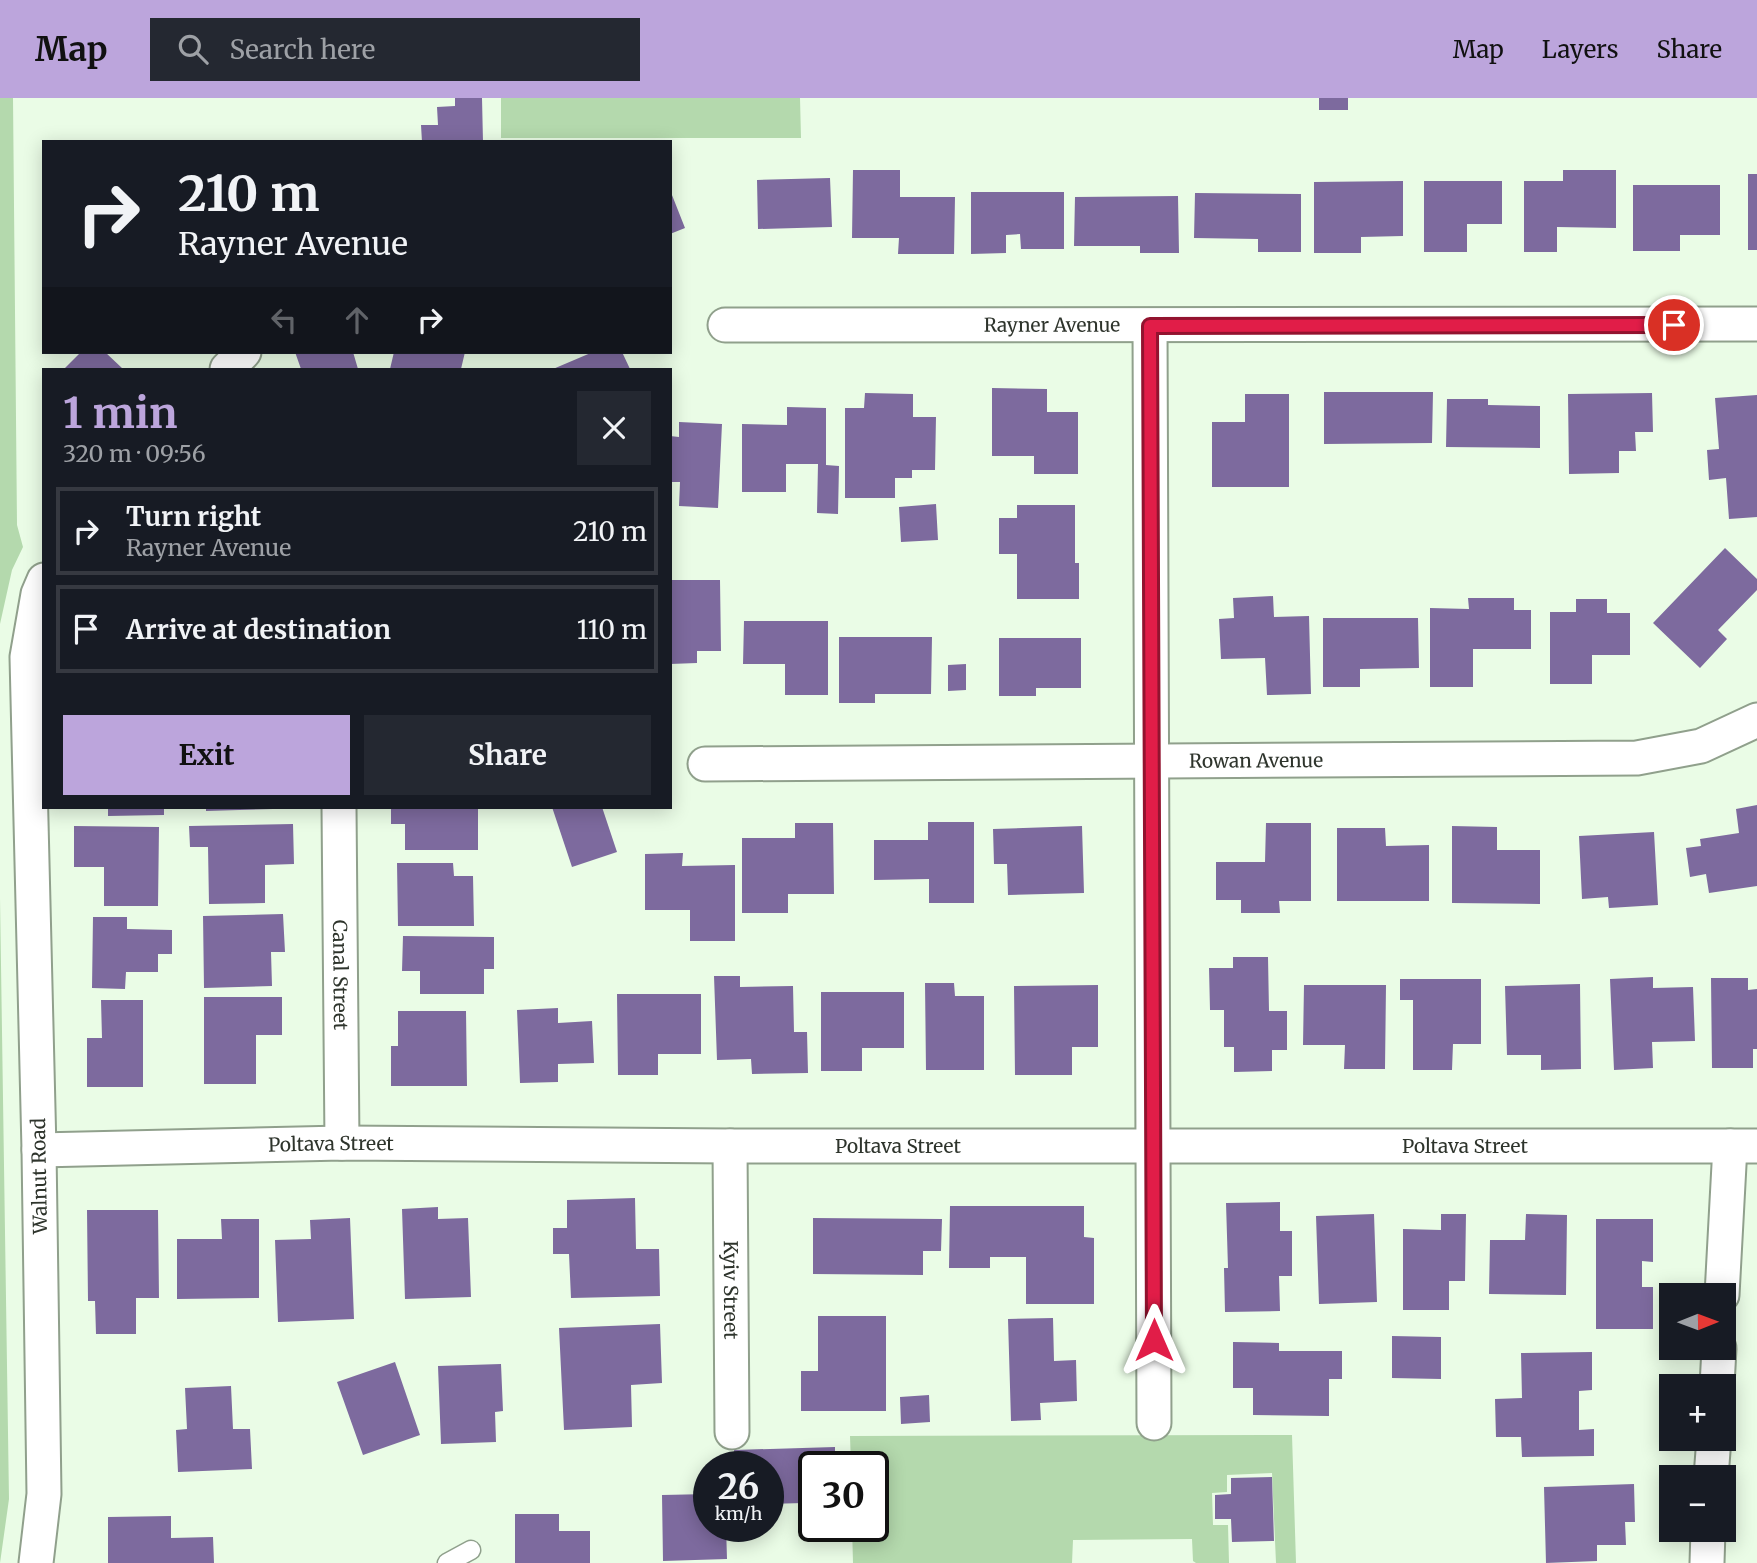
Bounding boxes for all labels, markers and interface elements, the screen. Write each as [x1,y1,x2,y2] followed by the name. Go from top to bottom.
[150,18,640,81] search box
[35,29,108,70] text: Map
[174,30,212,68] icon: search
[230,33,375,66] text: Search here
[1453,34,1504,65] text: Map
[1542,34,1618,65] text: Layers
[1656,34,1722,65] text: Share
[178,163,319,224] text: 210 m
[63,168,154,259] icon: right
[178,224,408,264] text: Rayner Avenue
[1644,295,1704,355] pin
[265,301,303,339] icon: left
[338,301,376,339] icon: ahead
[411,301,449,339] icon: right
[1655,306,1693,344] icon: arrive
[984,313,1120,337] street label: Rayner Avenue
[63,387,177,439] text: 1 min
[577,391,651,465] button: close
[63,439,206,468] text: 320 m · 09:56
[126,500,261,533] text: Turn right
[67,512,105,550] icon: right
[573,515,647,548] text: 210 m
[126,533,291,562] text: Rayner Avenue
[67,610,105,648] icon: arrive
[126,613,391,646] text: Arrive at destination
[577,613,647,646] text: 110 m
[63,715,350,795] button: Exit
[364,715,651,795] button: Share
[1189,748,1323,773] street label: Rowan Avenue
[328,920,353,1031] street label: Canal Street
[26,1118,52,1235] street label: Walnut Road
[268,1131,394,1157] street label: Poltava Street
[835,1134,961,1158] street label: Poltava Street
[1402,1134,1528,1158] street label: Poltava Street
[719,1240,743,1340] street label: Kyiv Street
[1659,1283,1736,1360] north arrow
[1659,1283,1736,1542] map controls
[1117,1303,1191,1377] position arrow
[1659,1374,1736,1451] button: +
[798,1451,889,1542] speed limit sign: 30
[718,1465,759,1509] text: 26
[1659,1465,1736,1542] button: −
[715,1502,762,1525] text: km/h

